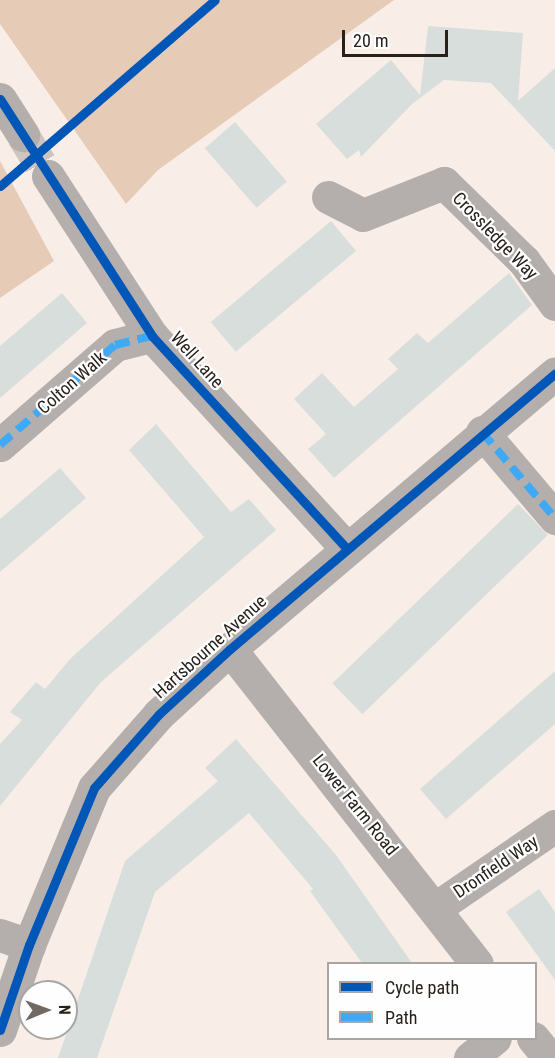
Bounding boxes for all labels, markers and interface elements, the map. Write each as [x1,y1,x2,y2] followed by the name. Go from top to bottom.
[345,18,452,56] scale bar
[353,30,388,51] text: 20 m
[448,188,542,284] street label: Crossledge Way
[166,327,228,393] street label: Well Lane
[33,347,111,419] street label: Colton Walk
[149,591,271,703] street label: Hartsbourne Avenue
[308,750,402,860] street label: Lower Farm Road
[450,831,542,903] street label: Dronfield Way
[327,962,537,1040] legend
[385,977,459,998] text: Cycle path
[18,980,78,1040] north arrow
[55,1005,74,1015] text: N
[385,1007,418,1028] text: Path

